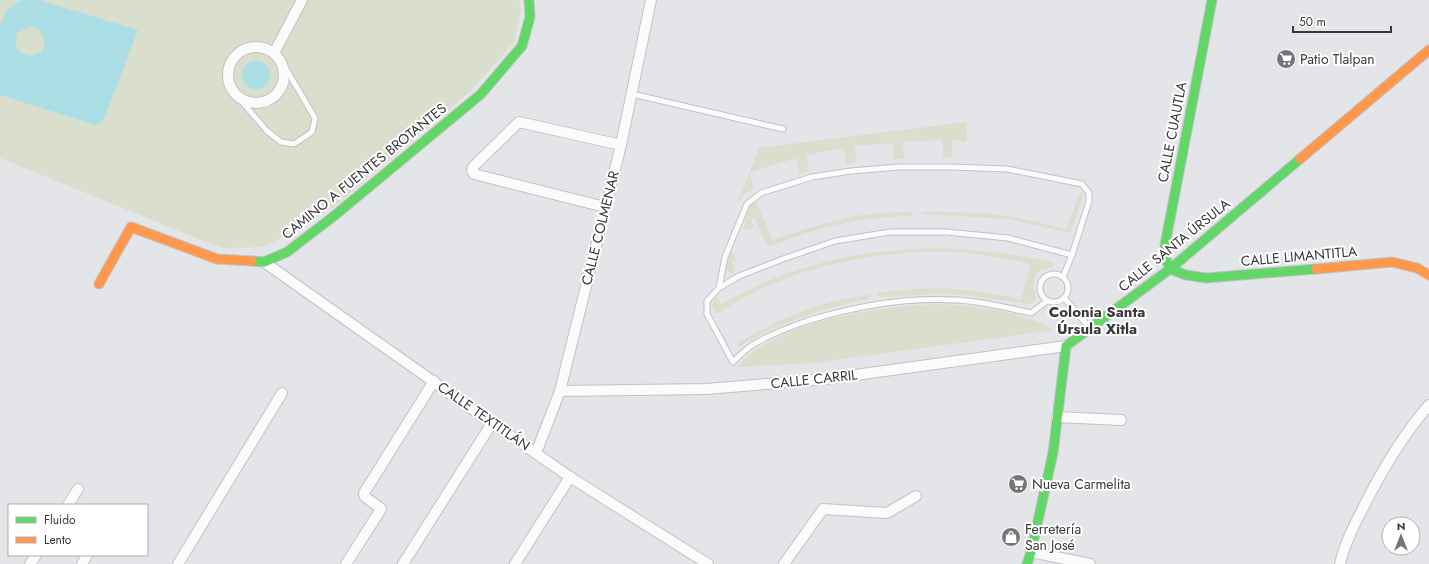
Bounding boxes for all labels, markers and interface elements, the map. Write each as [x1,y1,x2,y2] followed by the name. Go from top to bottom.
[1293,8,1391,34] scale bar
[1299,13,1326,31] text: 50 m
[1275,48,1297,70] supermarket icon: Patio Tlalpan
[1300,49,1375,69] place label: Patio Tlalpan
[1152,79,1192,184] street label: CALLE CUAUTLA
[277,98,451,244] street label: CAMINO A FUENTES BROTANTES
[576,169,624,287] street label: CALLE COLMENAR
[1114,193,1235,296] street label: CALLE SANTA ÚRSULA
[1240,241,1359,271] street label: CALLE LIMANTITLA
[1049,301,1145,340] district label: Colonia Santa Úrsula Xitla
[770,364,859,394] street label: CALLE CARRIL
[434,377,534,455] street label: CALLE TEXTITLÁN
[1007,473,1029,495] supermarket icon: Nueva Carmelita
[1032,474,1131,494] place label: Nueva Carmelita
[8,504,148,556] legend
[44,511,76,529] text: Fluido
[1381,516,1421,556] north arrow
[1397,518,1405,534] text: N
[1025,519,1081,555] place label: Ferretería San José
[1000,526,1022,548] shop icon: Ferretería San José
[44,531,72,549] text: Lento

